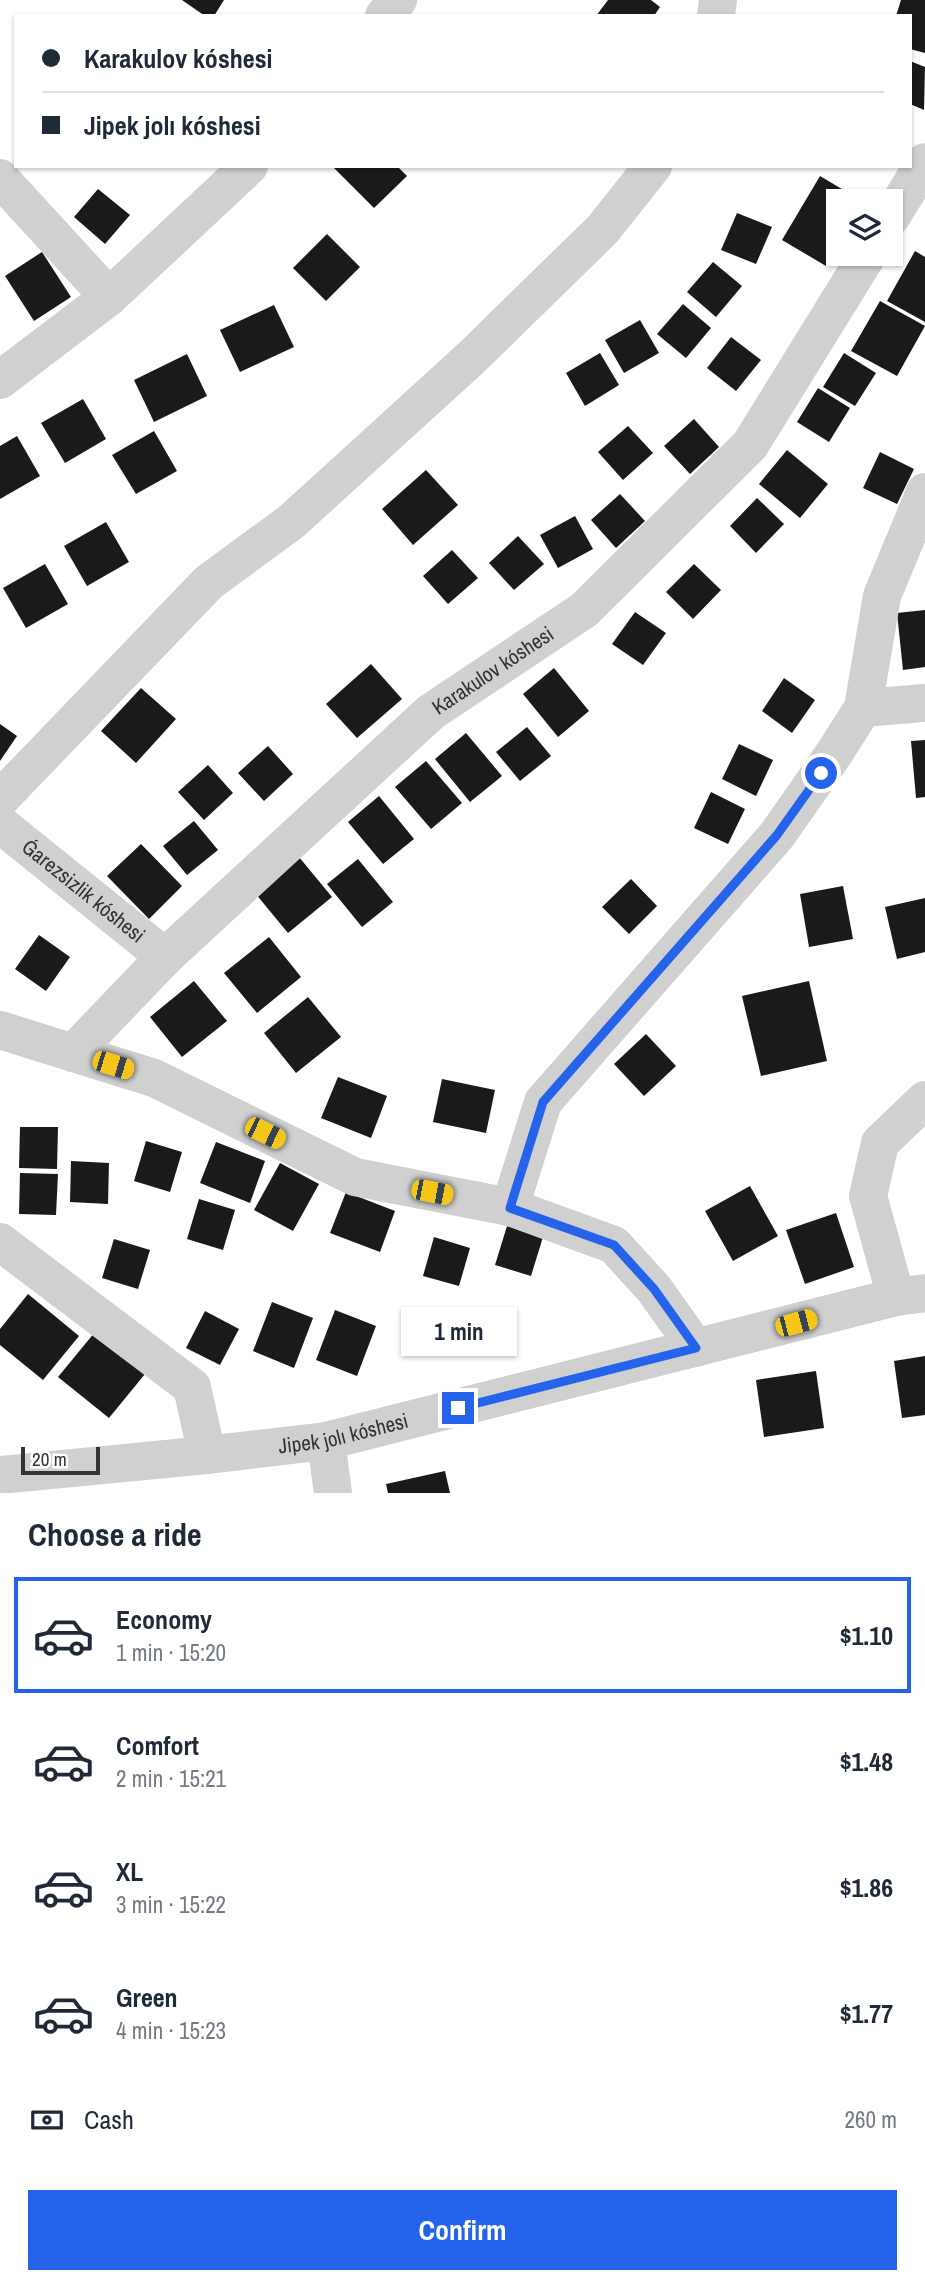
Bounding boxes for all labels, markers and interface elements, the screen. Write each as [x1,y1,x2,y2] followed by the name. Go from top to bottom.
[84,41,272,76] text: Karakulov kóshesi
[84,108,261,143] text: Jipek jolı kóshesi
[826,189,903,266] map controls
[826,189,903,266] button: layers
[426,619,559,721] street label: Karakulov kóshesi
[805,757,837,789] route start
[16,832,151,949] street label: Ǵarezsizlik kóshesi
[90,1049,137,1081] car
[242,1114,289,1152] car
[410,1178,455,1206] car
[400,1306,516,1356] callout: 1 min
[773,1307,820,1339] car
[434,1316,484,1347] text: 1 min
[442,1392,474,1424] route end
[277,1406,411,1461] street label: Jipek jolı kóshesi
[21,1444,100,1476] scale bar
[32,1446,67,1472] text: 20 m
[28,1513,202,1556] text: Choose a ride
[116,1602,212,1637] text: Economy
[32,1604,95,1667] icon: car
[840,1618,893,1653] text: $1.10
[116,1637,226,1668] text: 1 min · 15:20
[116,1728,199,1763] text: Comfort
[32,1730,95,1793] icon: car
[840,1744,893,1779] text: $1.48
[116,1763,226,1794] text: 2 min · 15:21
[116,1854,143,1889] text: XL
[32,1856,95,1919] icon: car
[840,1870,893,1905] text: $1.86
[116,1889,226,1920] text: 3 min · 15:22
[116,1980,178,2015] text: Green
[32,1982,95,2045] icon: car
[840,1996,893,2031] text: $1.77
[116,2015,226,2046] text: 4 min · 15:23
[28,2101,66,2139] icon: cash
[84,2102,134,2137] text: Cash
[845,2104,897,2135] text: 260 m
[28,2190,897,2270] button: Confirm

